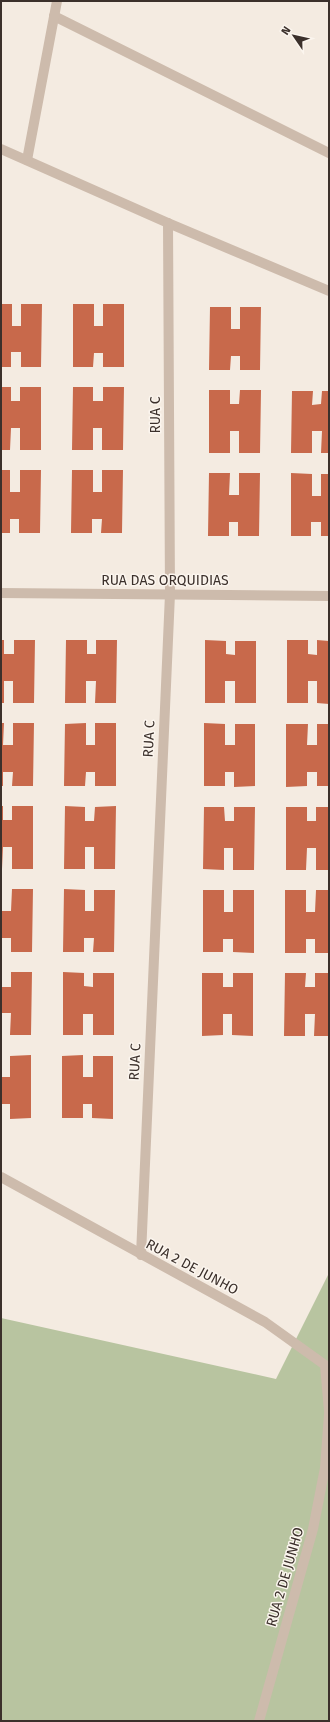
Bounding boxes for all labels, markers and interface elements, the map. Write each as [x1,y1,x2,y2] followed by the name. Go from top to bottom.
[274,16,314,56] north arrow
[279,24,294,37] text: N
[147,396,164,434] street label: RUA C
[101,572,229,589] street label: RUA DAS ORQUIDIAS
[140,720,158,758] street label: RUA C
[126,1043,144,1081] street label: RUA C
[143,1235,241,1299] street label: RUA 2 DE JUNHO
[263,1525,307,1629] street label: RUA 2 DE JUNHO

